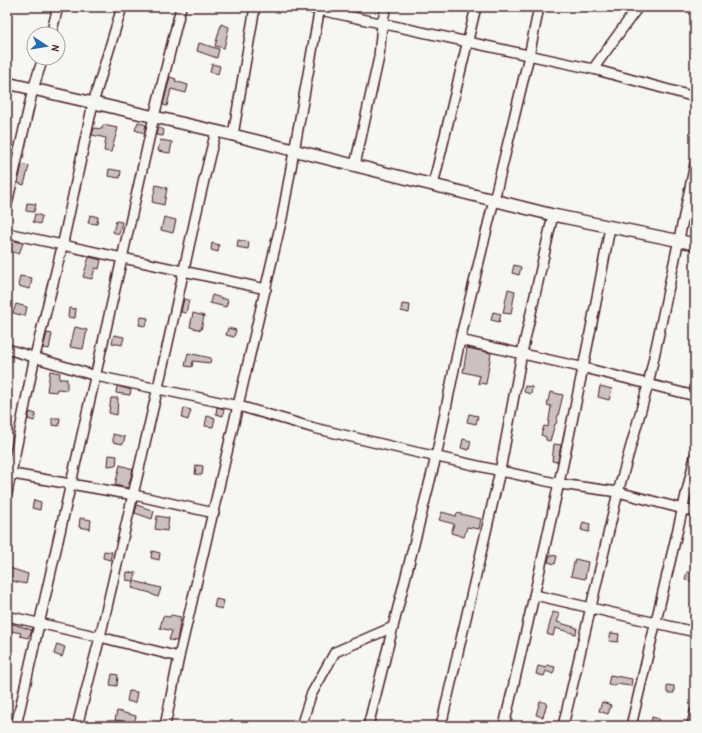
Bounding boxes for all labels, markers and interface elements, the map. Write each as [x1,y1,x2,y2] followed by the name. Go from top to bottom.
[26,26,66,66] north arrow
[48,44,63,53] text: N

